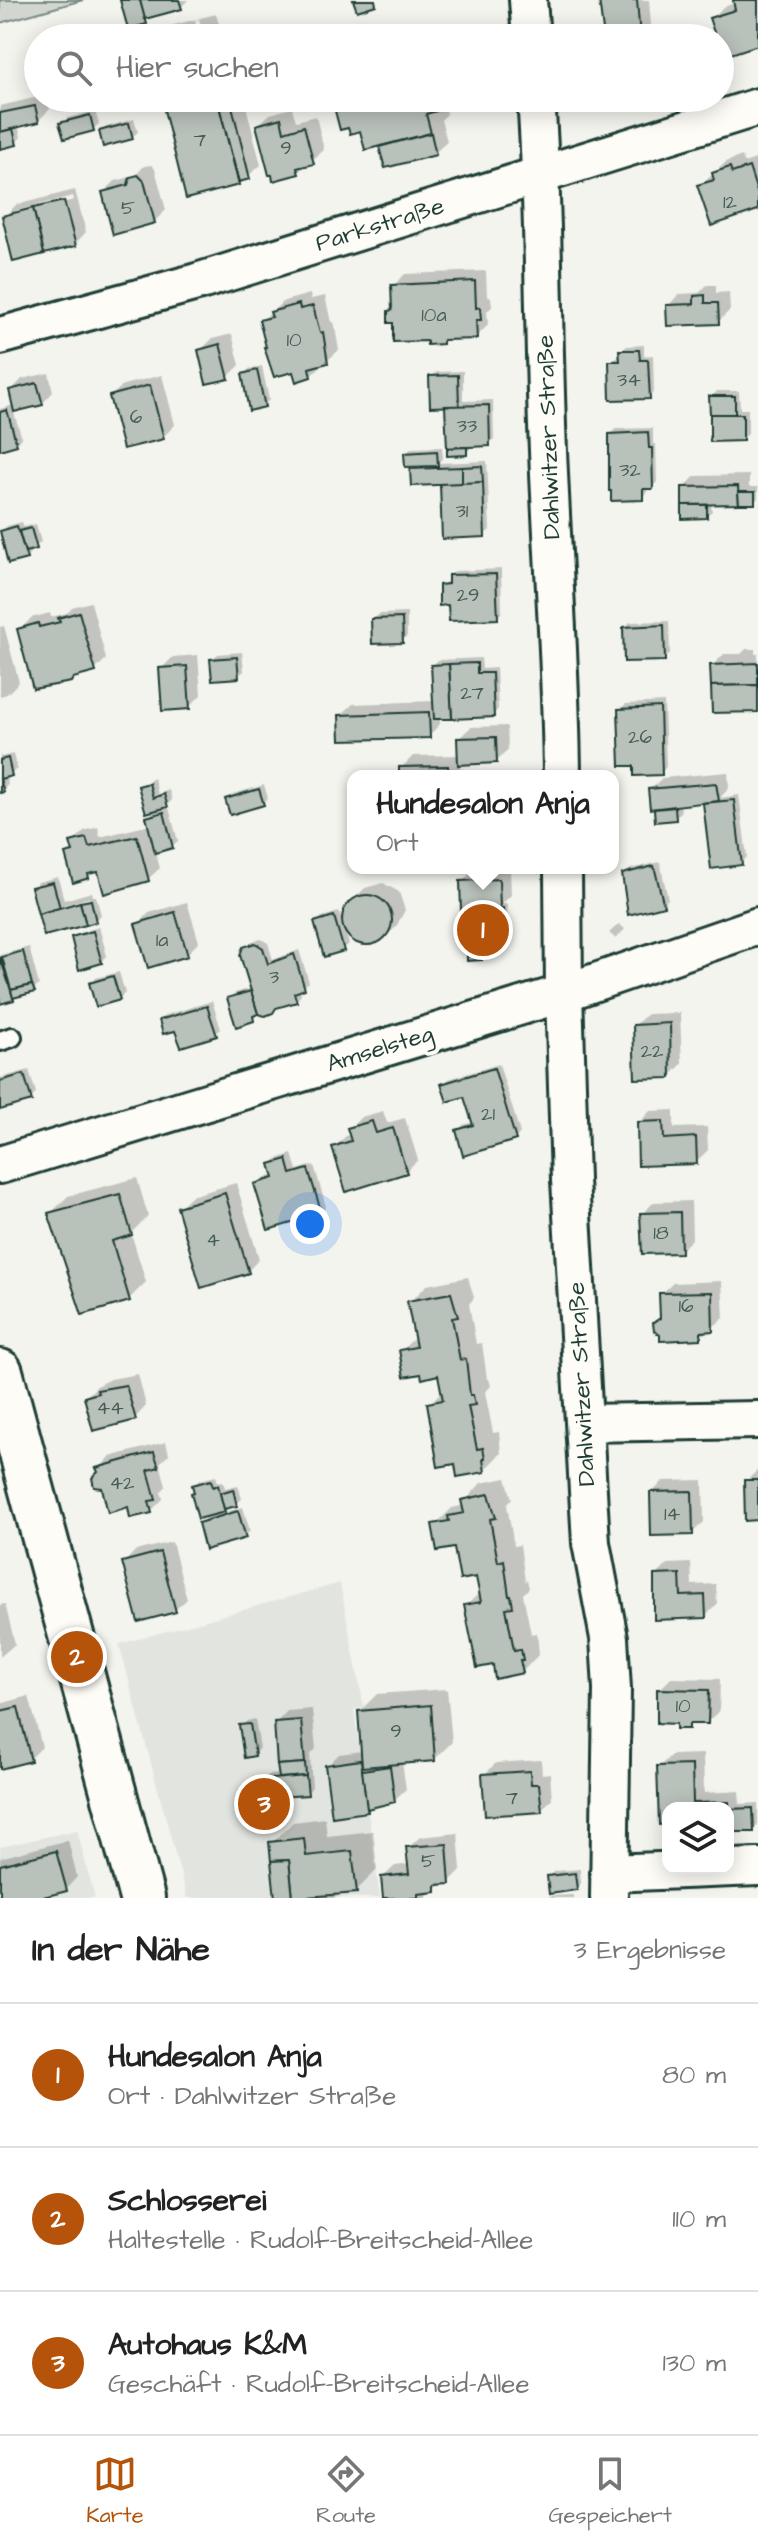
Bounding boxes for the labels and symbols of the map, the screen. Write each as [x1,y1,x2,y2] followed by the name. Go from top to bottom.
[194,126,206,154] house number: 7
[280,134,292,162] house number: 9
[723,188,738,216] house number: 12
[312,189,448,261] street label: Parkstraße
[121,194,135,222] house number: 5
[421,301,447,329] house number: 10a
[286,326,302,354] house number: 10
[528,334,570,540] street label: Dahlwitzer Straße
[617,366,641,394] house number: 34
[130,403,143,431] house number: 6
[457,412,477,440] house number: 33
[619,456,641,484] house number: 32
[456,497,469,525] house number: 31
[457,581,479,609] house number: 29
[460,679,484,707] house number: 27
[628,723,652,751] house number: 26
[457,900,509,960] pin: 1
[156,926,168,954] house number: 1a
[269,963,279,991] house number: 3
[322,1017,438,1082] street label: Amselsteg
[641,1037,664,1065] house number: 22
[481,1100,495,1128] house number: 21
[290,1204,330,1244] your location
[653,1219,669,1247] house number: 18
[206,1226,220,1254] house number: 4
[560,1281,604,1487] street label: Dahlwitzer Straße
[678,1292,694,1320] house number: 16
[96,1394,124,1422] house number: 44
[109,1469,135,1497] house number: 42
[664,1500,680,1528] house number: 14
[51,1627,103,1687] pin: 2
[675,1692,691,1720] house number: 10
[390,1717,402,1745] house number: 9
[238,1774,290,1834] pin: 3
[506,1784,518,1812] house number: 7
[421,1847,435,1875] house number: 5

